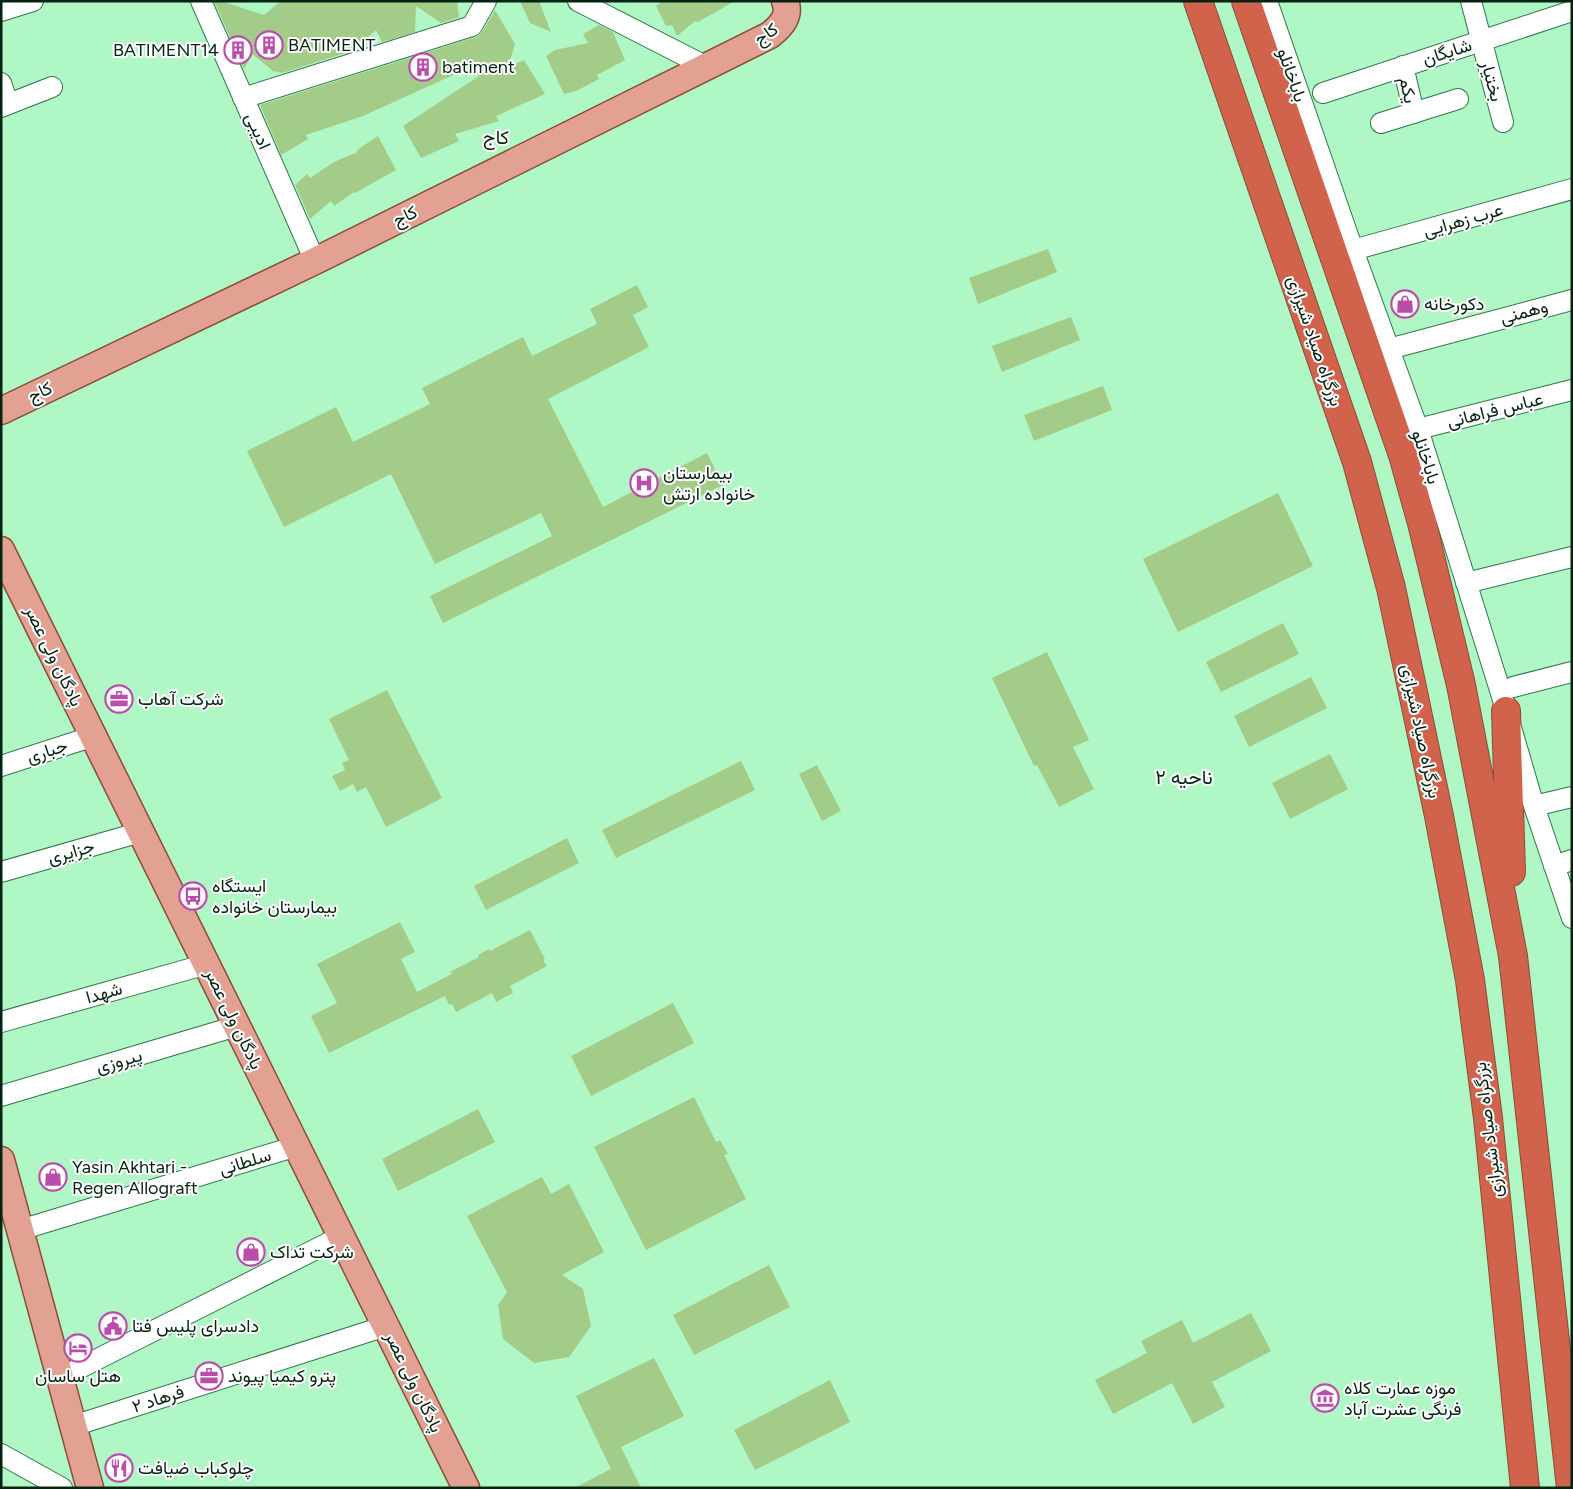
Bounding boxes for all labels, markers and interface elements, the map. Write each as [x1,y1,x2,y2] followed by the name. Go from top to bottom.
[750,18,783,51] street label: کاج
[254,30,284,60] building icon: BATIMENT
[288,34,376,56] place label: BATIMENT
[1420,34,1474,70] street label: شایگان
[223,35,253,65] building icon: BATIMENT14
[113,39,219,61] place label: BATIMENT14
[1273,45,1311,105] street label: باباخانلو
[408,52,438,82] building icon: batiment
[442,56,515,78] place label: batiment
[1476,57,1508,104] street label: بختیار
[1393,75,1422,105] street label: یکم
[240,109,276,153] street label: ادیبی
[483,126,509,150] district label: کاج
[1421,198,1505,242] street label: عرب زهرایی
[389,201,421,232] street label: کاج
[1282,273,1348,409] street label: بزرگراه صیاد شیرازی
[1390,289,1420,319] shop icon: دکورخانه
[1424,293,1484,315] place label: دکورخانه
[1498,295,1550,329] street label: وهمنی
[24,377,56,408] street label: کاج
[1445,387,1545,433] street label: عباس فراهانی
[1407,427,1445,487] street label: باباخانلو
[663,462,755,505] place label: بیمارستان خانواده ارتش
[629,468,659,498] hospital icon: بیمارستان خانواده ارتش
[19,601,88,710] street label: پادگان ولی عصر
[1396,662,1446,800] street label: بزرگراه صیاد شیرازی
[104,684,134,714] office icon: شرکت آهاب
[138,688,224,710] place label: شرکت آهاب
[24,734,70,768] street label: جباری
[1155,765,1213,789] district label: ناحیه ۲
[45,835,97,869] street label: جزایری
[212,875,337,918] place label: ایستگاه بیمارستان خانواده
[178,881,208,911] bus stop icon: ایستگاه بیمارستان خانواده
[199,964,268,1073] street label: پادگان ولی عصر
[83,977,125,1009] street label: شهدا
[93,1044,145,1079] street label: پیروزی
[1469,1061,1507,1199] street label: بزرگراه صیاد شیرازی
[216,1144,274,1180] street label: سلطانی
[72,1156,198,1199] place label: Yasin Akhtari - Regen Allograft
[38,1162,68,1192] shop icon: Yasin Akhtari - Regen Allograft
[236,1237,266,1267] shop icon: شرکت تداک
[270,1241,354,1263] place label: شرکت تداک
[98,1311,128,1341] public building icon: دادسرای پلیس فتا
[132,1315,259,1338] place label: دادسرای پلیس فتا
[379,1327,448,1436] street label: پادگان ولی عصر
[63,1333,93,1363] hotel icon: هتل ساسان
[194,1361,224,1391] office icon: پترو کیمیا پیوند
[35,1365,121,1387] place label: هتل ساسان
[228,1365,336,1388] place label: پترو کیمیا پیوند
[1344,1377,1462,1420] place label: موزه عمارت کلاه فرنگی عشرت آباد
[129,1380,187,1418] street label: فرهاد ۲
[1310,1383,1340,1413] museum icon: موزه عمارت کلاه فرنگی عشرت آباد
[104,1453,134,1483] restaurant icon: چلوکباب ضیافت
[138,1457,254,1480] place label: چلوکباب ضیافت

